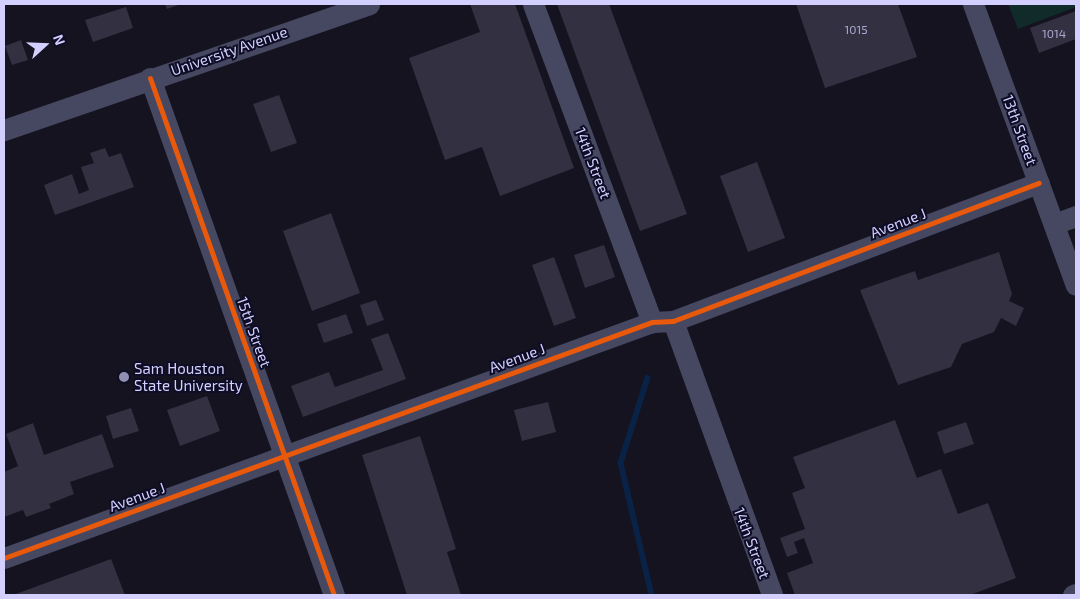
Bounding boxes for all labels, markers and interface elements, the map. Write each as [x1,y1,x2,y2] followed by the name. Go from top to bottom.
[20,20,70,70] north arrow
[168,22,290,80] street label: University Avenue
[844,23,868,37] house number: 1015
[1042,27,1066,41] house number: 1014
[50,32,69,47] text: N
[999,92,1041,168] street label: 13th Street
[571,125,615,201] street label: 14th Street
[867,204,929,242] street label: Avenue J
[233,294,275,370] street label: 15th Street
[486,340,548,376] street label: Avenue J
[134,359,243,394] place label: Sam Houston State University
[118,371,130,383] marker: Sam Houston State University
[106,479,168,515] street label: Avenue J
[730,505,774,581] street label: 14th Street

